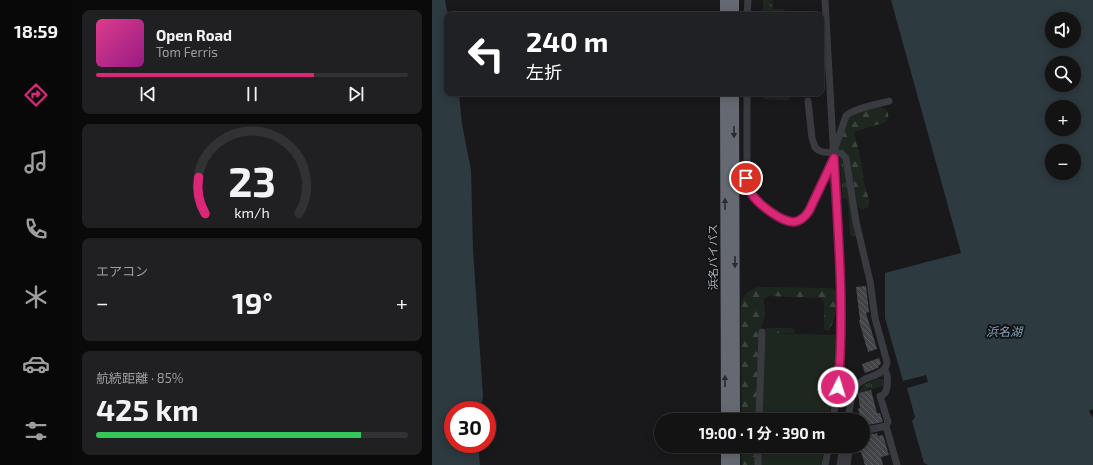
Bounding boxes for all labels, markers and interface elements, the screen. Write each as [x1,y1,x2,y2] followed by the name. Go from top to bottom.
[1045,12,1081,180] map controls
[1045,12,1081,48] button: sound
[14,20,58,42] text: 18:59
[526,24,609,58] text: 240 m
[156,26,232,44] text: Open Road
[460,28,512,80] icon: left
[156,44,218,60] text: Tom Ferris
[1045,56,1081,92] button: search
[526,61,562,83] text: 左折
[22,81,50,109] icon: directions
[137,83,159,105] icon: previous
[241,83,263,105] icon: pause
[345,83,367,105] icon: next
[1045,100,1081,136] button: +
[731,126,737,139] one-way arrow
[1045,144,1081,180] button: −
[22,148,50,176] icon: music
[228,154,276,204] text: 23
[729,161,763,195] pin
[735,167,757,189] icon: arrive
[722,197,728,210] one-way arrow
[234,203,270,220] text: km/h
[22,215,50,243] icon: phone
[706,224,719,290] street label: 浜名バイパス
[732,256,738,269] one-way arrow
[96,263,148,279] text: エアコン
[22,283,50,311] icon: climate
[232,284,273,320] text: 19°
[96,289,109,315] text: −
[396,289,408,315] text: +
[986,324,1024,338] water label: 浜名湖
[22,350,50,378] icon: car
[817,366,859,408] position arrow
[96,370,183,386] text: 航続距離 · 85%
[722,374,728,387] one-way arrow
[96,391,199,427] text: 425 km
[444,401,496,453] speed limit sign: 30
[22,417,50,445] icon: filters
[699,424,825,442] text: 19:00 · 1 分 · 390 m

